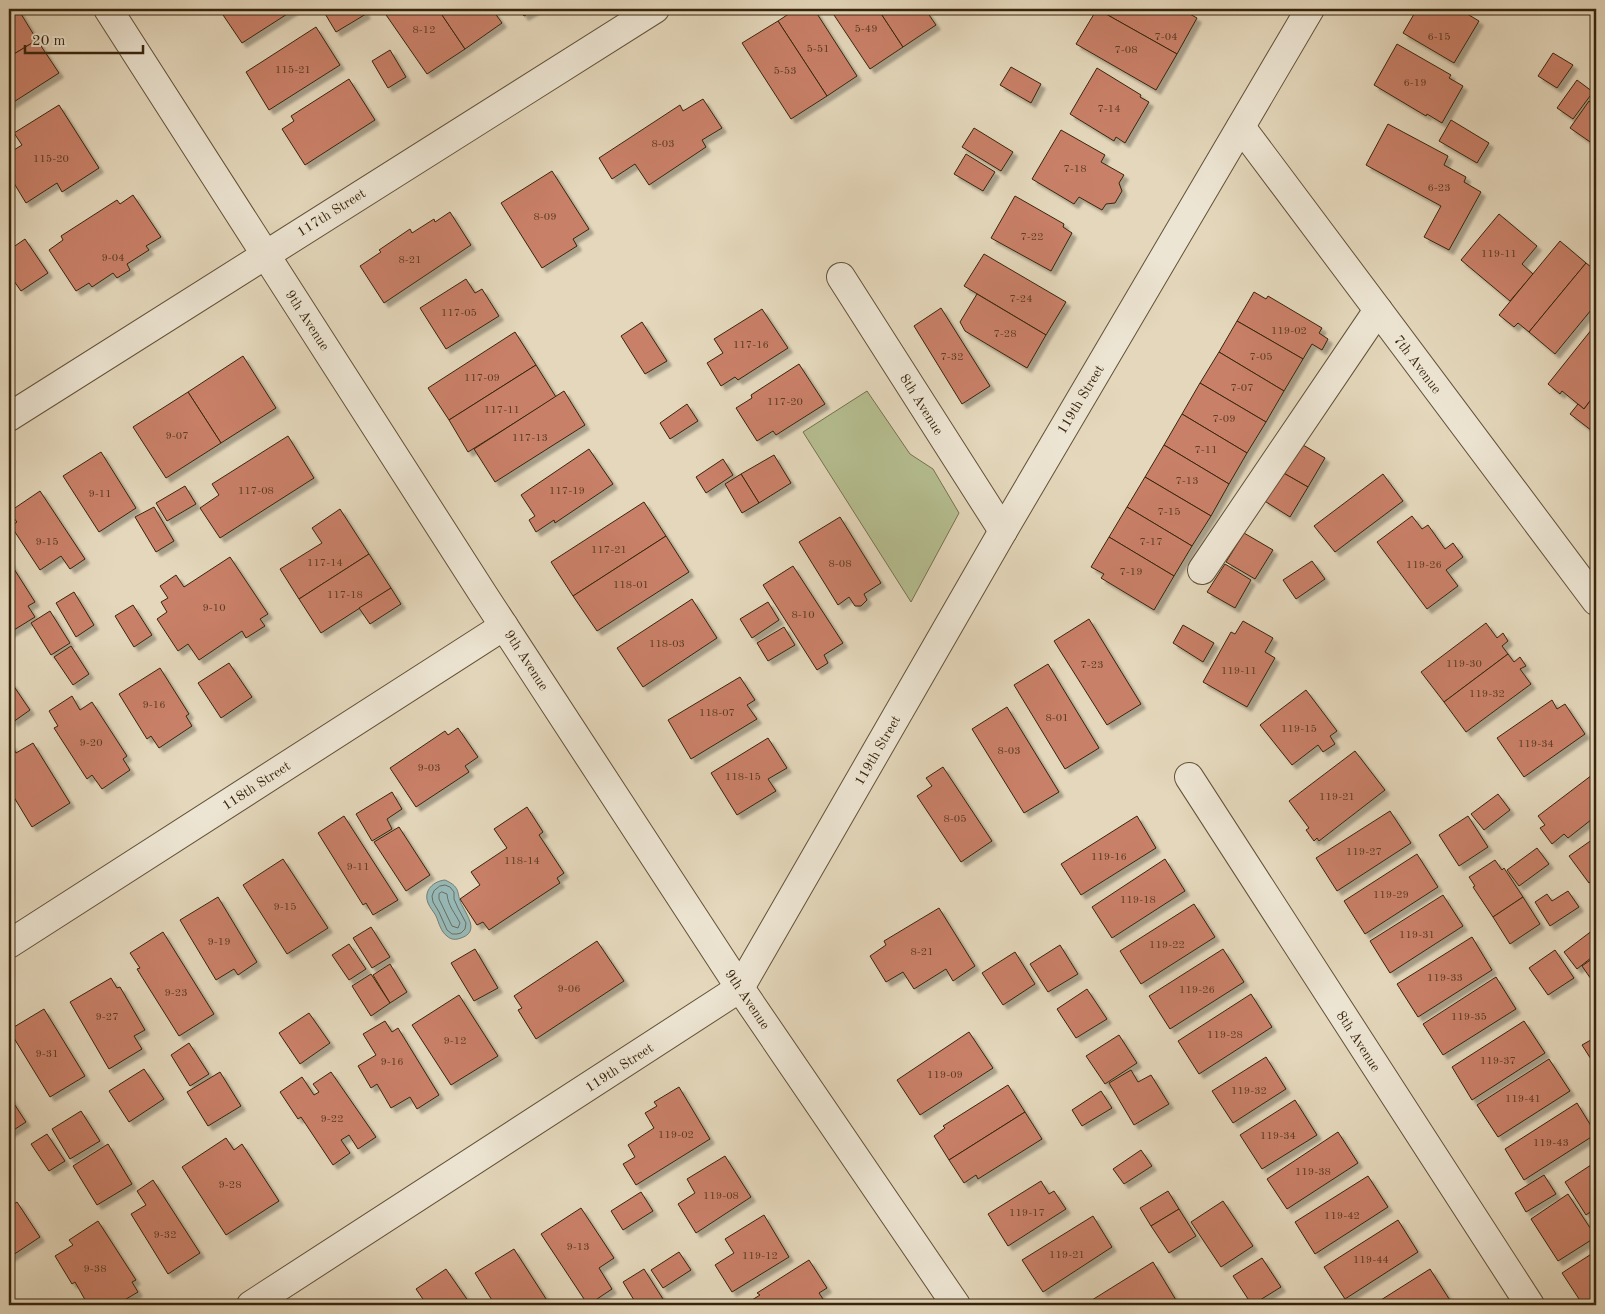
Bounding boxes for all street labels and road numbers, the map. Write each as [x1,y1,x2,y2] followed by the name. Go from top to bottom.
[295,186,368,239] street label: 117th Street
[282,288,332,353] street label: 9th Avenue
[1391,333,1444,396] street label: 7th Avenue
[1055,362,1107,437] street label: 119th Street
[897,372,945,438] street label: 8th Avenue
[501,628,551,693] street label: 9th Avenue
[852,713,903,788] street label: 119th Street
[220,759,293,813] street label: 118th Street
[722,967,772,1032] street label: 9th Avenue
[1333,1009,1383,1074] street label: 8th Avenue
[583,1041,656,1095] street label: 119th Street

